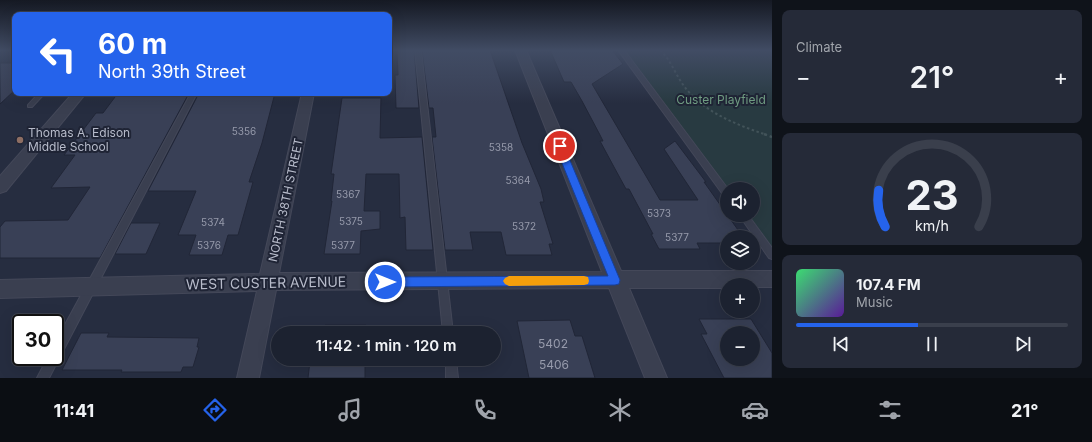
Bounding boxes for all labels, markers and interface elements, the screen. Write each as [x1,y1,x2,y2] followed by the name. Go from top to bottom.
[98,27,167,61] text: 60 m
[32,28,84,80] icon: left
[796,39,842,55] text: Climate
[909,59,955,95] text: 21°
[98,61,246,82] text: North 39th Street
[796,64,811,90] text: −
[1053,64,1068,90] text: +
[676,92,766,107] park label: Custer Playfield
[28,125,130,154] place label: Thomas A. Edison Middle School
[232,125,256,137] house number: 5356
[543,129,577,163] pin
[15,135,25,145] marker: Thomas A. Edison Middle School
[549,135,571,157] icon: arrive
[265,136,306,263] street label: NORTH 38TH STREET
[489,141,513,153] house number: 5358
[905,170,959,220] text: 23
[506,174,530,186] house number: 5364
[720,182,760,366] map controls
[720,182,760,222] button: sound
[336,188,360,200] house number: 5367
[647,207,671,219] house number: 5373
[339,215,363,227] house number: 5375
[201,216,225,228] house number: 5374
[915,217,949,234] text: km/h
[512,220,536,232] house number: 5372
[720,230,760,270] button: layers
[665,231,689,243] house number: 5377
[197,239,221,251] house number: 5376
[331,239,355,251] house number: 5377
[364,261,406,303] position arrow
[186,273,346,292] street label: WEST CUSTER AVENUE
[856,275,921,294] text: 107.4 FM
[720,278,760,318] button: +
[856,294,893,310] text: Music
[12,314,64,366] speed limit sign: 30
[720,326,760,366] button: −
[830,333,852,355] icon: previous
[921,333,943,355] icon: pause
[1012,333,1034,355] icon: next
[315,336,457,355] text: 11:42 · 1 min · 120 m
[538,336,568,351] house number: 5402
[539,357,569,372] house number: 5406
[201,396,229,424] icon: directions
[336,396,364,424] icon: music
[471,396,499,424] icon: phone
[606,396,634,424] icon: climate
[741,396,769,424] icon: car
[876,396,904,424] icon: filters
[53,400,94,421] text: 11:41
[1011,400,1038,421] text: 21°

